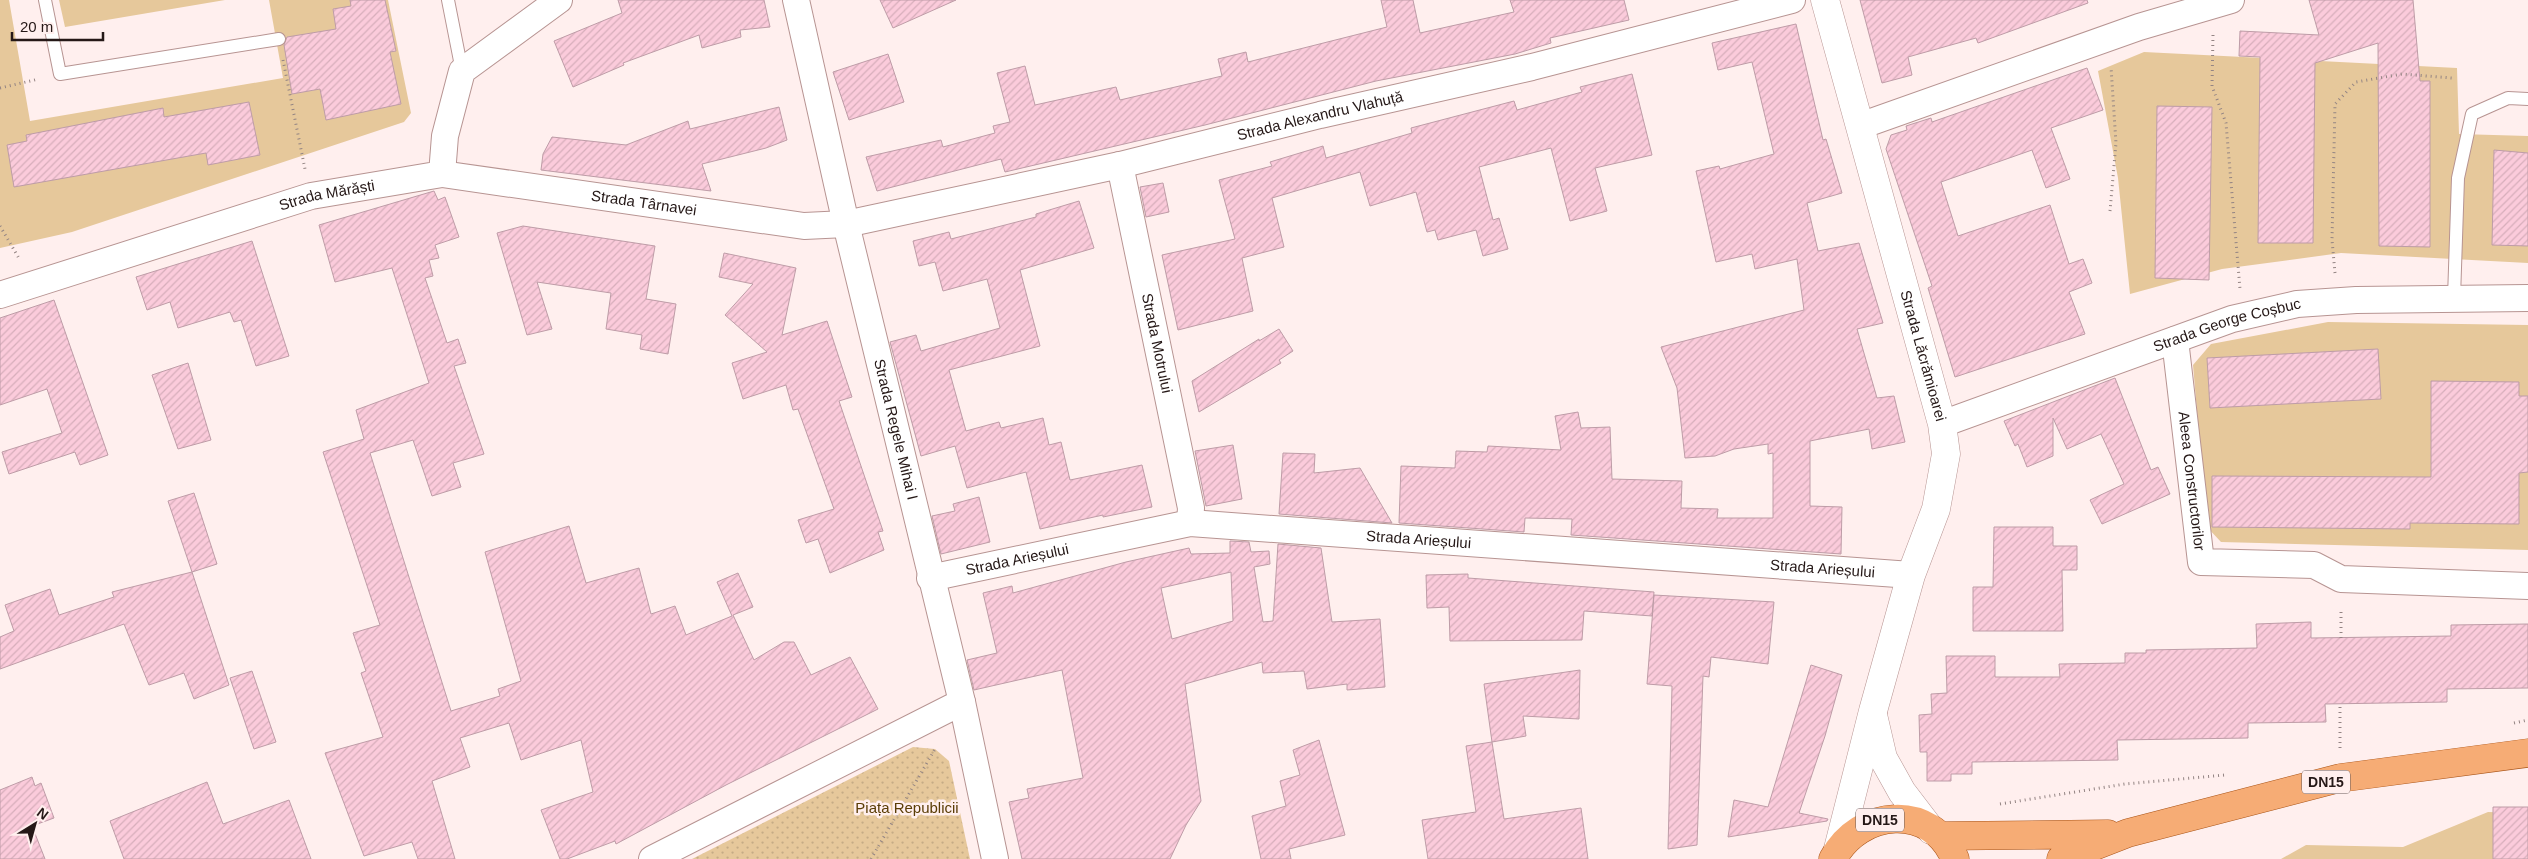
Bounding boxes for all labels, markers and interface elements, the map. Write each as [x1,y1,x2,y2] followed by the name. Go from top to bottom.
[12,10,104,42] scale bar
[20,18,53,35] text: 20 m
[1235,87,1405,143] street label: Strada Alexandru Vlahuță
[277,176,376,214] street label: Strada Mărăști
[590,187,698,218] street label: Strada Târnavei
[1897,288,1950,423] street label: Strada Lăcrămioarei
[1139,292,1176,395] street label: Strada Motrului
[2151,294,2303,355] street label: Strada George Coșbuc
[871,357,922,502] street label: Strada Regele Mihai I
[2175,410,2209,552] street label: Aleea Constructorilor
[1366,527,1472,551] street label: Strada Arieșului
[964,540,1070,578] street label: Strada Arieșului
[1770,556,1876,580] street label: Strada Arieșului
[2302,770,2350,794] road number: DN15
[10,799,60,849] north arrow
[855,799,959,816] park label: Piața Republicii
[34,804,52,823] text: N
[1856,808,1904,832] road number: DN15

